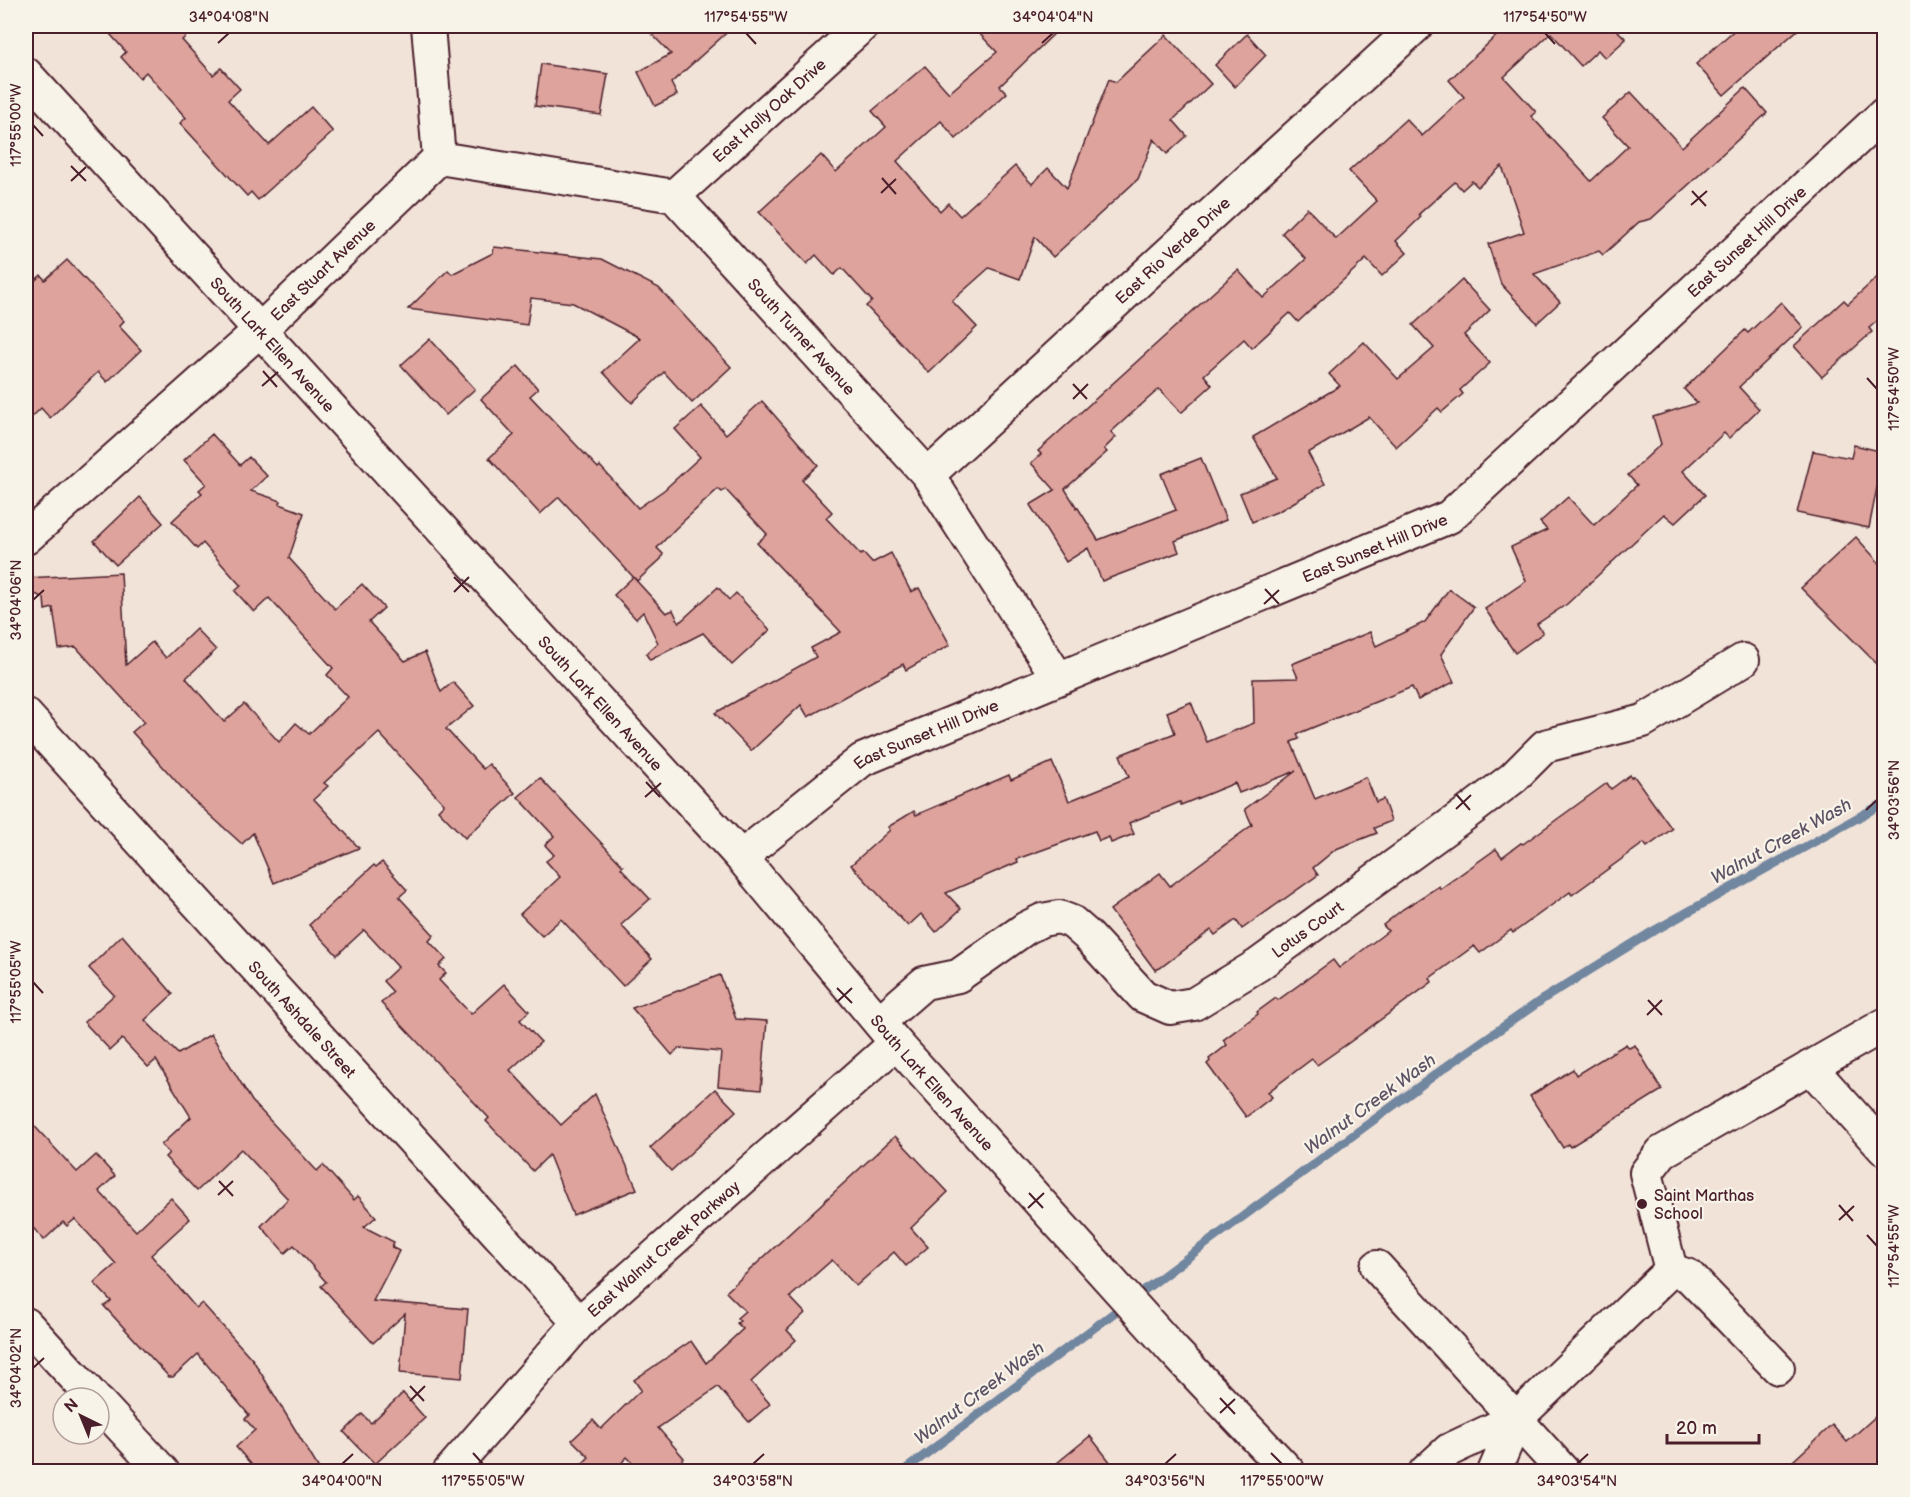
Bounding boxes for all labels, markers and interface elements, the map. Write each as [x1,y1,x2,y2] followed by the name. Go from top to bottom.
[189,8,269,27] text: 34°04'08"N
[704,8,788,27] text: 117°54'55"W
[1013,8,1093,27] text: 34°04'04"N
[1503,8,1587,27] text: 117°54'50"W
[709,55,831,167] street label: East Holly Oak Drive
[7,83,26,167] text: 117°55'00"W
[1684,182,1811,302] street label: East Sunset Hill Drive
[1112,193,1235,309] street label: East Rio Verde Drive
[267,216,380,325] street label: East Stuart Avenue
[205,274,338,417] street label: South Lark Ellen Avenue
[743,275,859,400] street label: South Turner Avenue
[1885,347,1904,431] text: 117°54'50"W
[1300,510,1451,588] street label: East Sunset Hill Drive
[7,560,26,640] text: 34°04'06"N
[533,633,666,776] street label: South Lark Ellen Avenue
[850,696,1002,774] street label: East Sunset Hill Drive
[1885,760,1904,840] text: 34°03'56"N
[1707,794,1855,889] water label: Walnut Creek Wash
[1269,898,1348,963] street label: Lotus Court
[7,940,26,1024] text: 117°55'05"W
[244,958,359,1082] street label: South Ashdale Street
[866,1012,997,1156] street label: South Lark Ellen Avenue
[1300,1050,1440,1159] water label: Walnut Creek Wash
[584,1177,745,1322] street label: East Walnut Creek Parkway
[1654,1187,1754,1224] place label: Saint Marthas School
[1635,1197,1649,1211] marker: Saint Marthas School
[1885,1204,1904,1288] text: 117°54'55"W
[7,1328,26,1408] text: 34°04'02"N
[910,1338,1049,1449] water label: Walnut Creek Wash
[51,1386,111,1446] north arrow
[61,1395,83,1417] text: N
[1667,1407,1758,1445] scale bar
[1676,1418,1717,1439] text: 20 m
[302,1472,382,1491] text: 34°04'00"N
[441,1472,525,1491] text: 117°55'05"W
[713,1472,793,1491] text: 34°03'58"N
[1125,1472,1205,1491] text: 34°03'56"N
[1240,1472,1324,1491] text: 117°55'00"W
[1537,1472,1617,1491] text: 34°03'54"N

